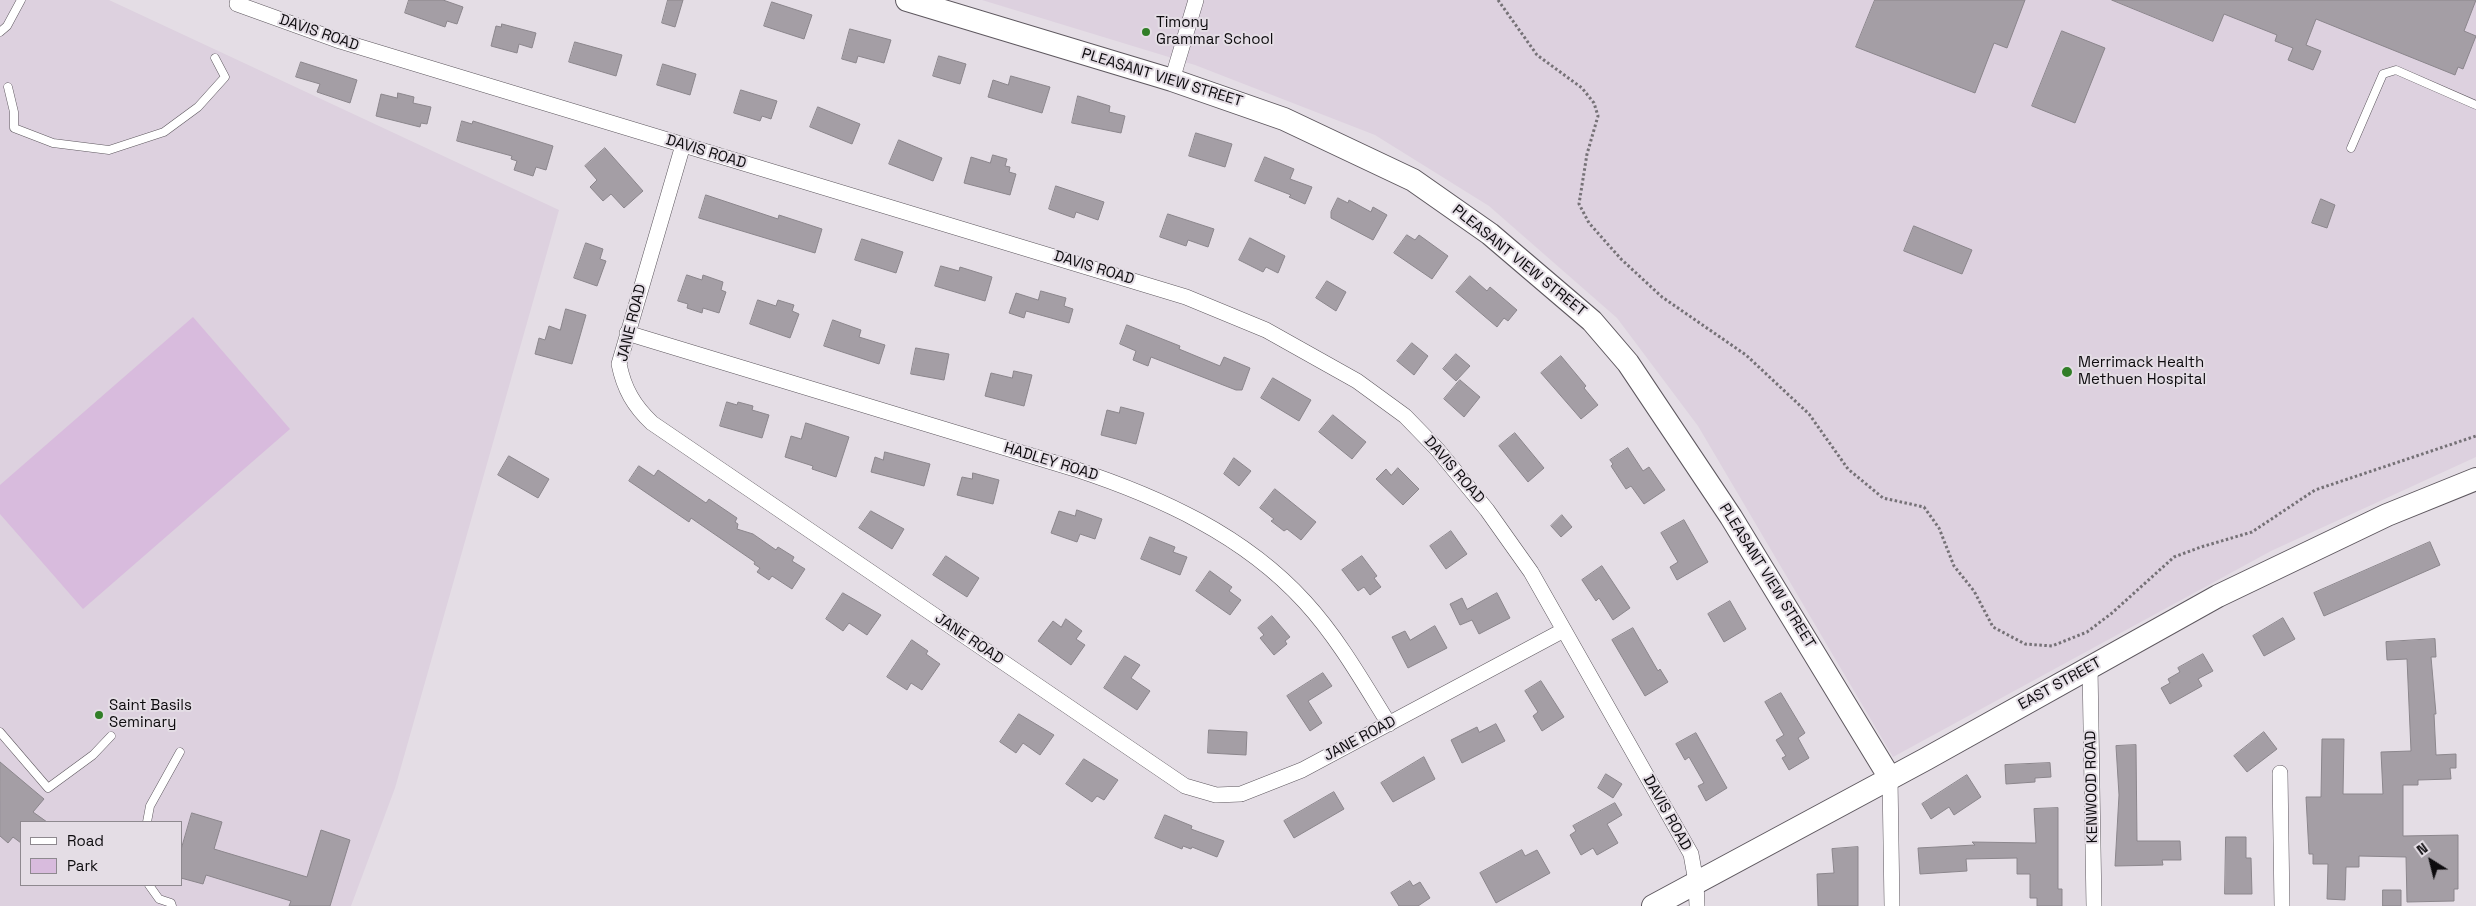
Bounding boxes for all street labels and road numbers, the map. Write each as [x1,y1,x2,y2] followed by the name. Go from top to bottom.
[277,11,361,55] street label: DAVIS ROAD
[1079,45,1245,111] street label: PLEASANT VIEW STREET
[664,131,748,173] street label: DAVIS ROAD
[1448,201,1590,321] street label: PLEASANT VIEW STREET
[1052,247,1136,289] street label: DAVIS ROAD
[614,283,650,363] street label: JANE ROAD
[1420,433,1488,507] street label: DAVIS ROAD
[1002,439,1100,485] street label: HADLEY ROAD
[1715,500,1819,652] street label: PLEASANT VIEW STREET
[931,609,1007,669] street label: JANE ROAD
[2015,654,2105,714] street label: EAST STREET
[1321,713,1399,765] street label: JANE ROAD
[2082,730,2102,844] street label: KENWOOD ROAD
[1639,772,1695,854] street label: DAVIS ROAD

